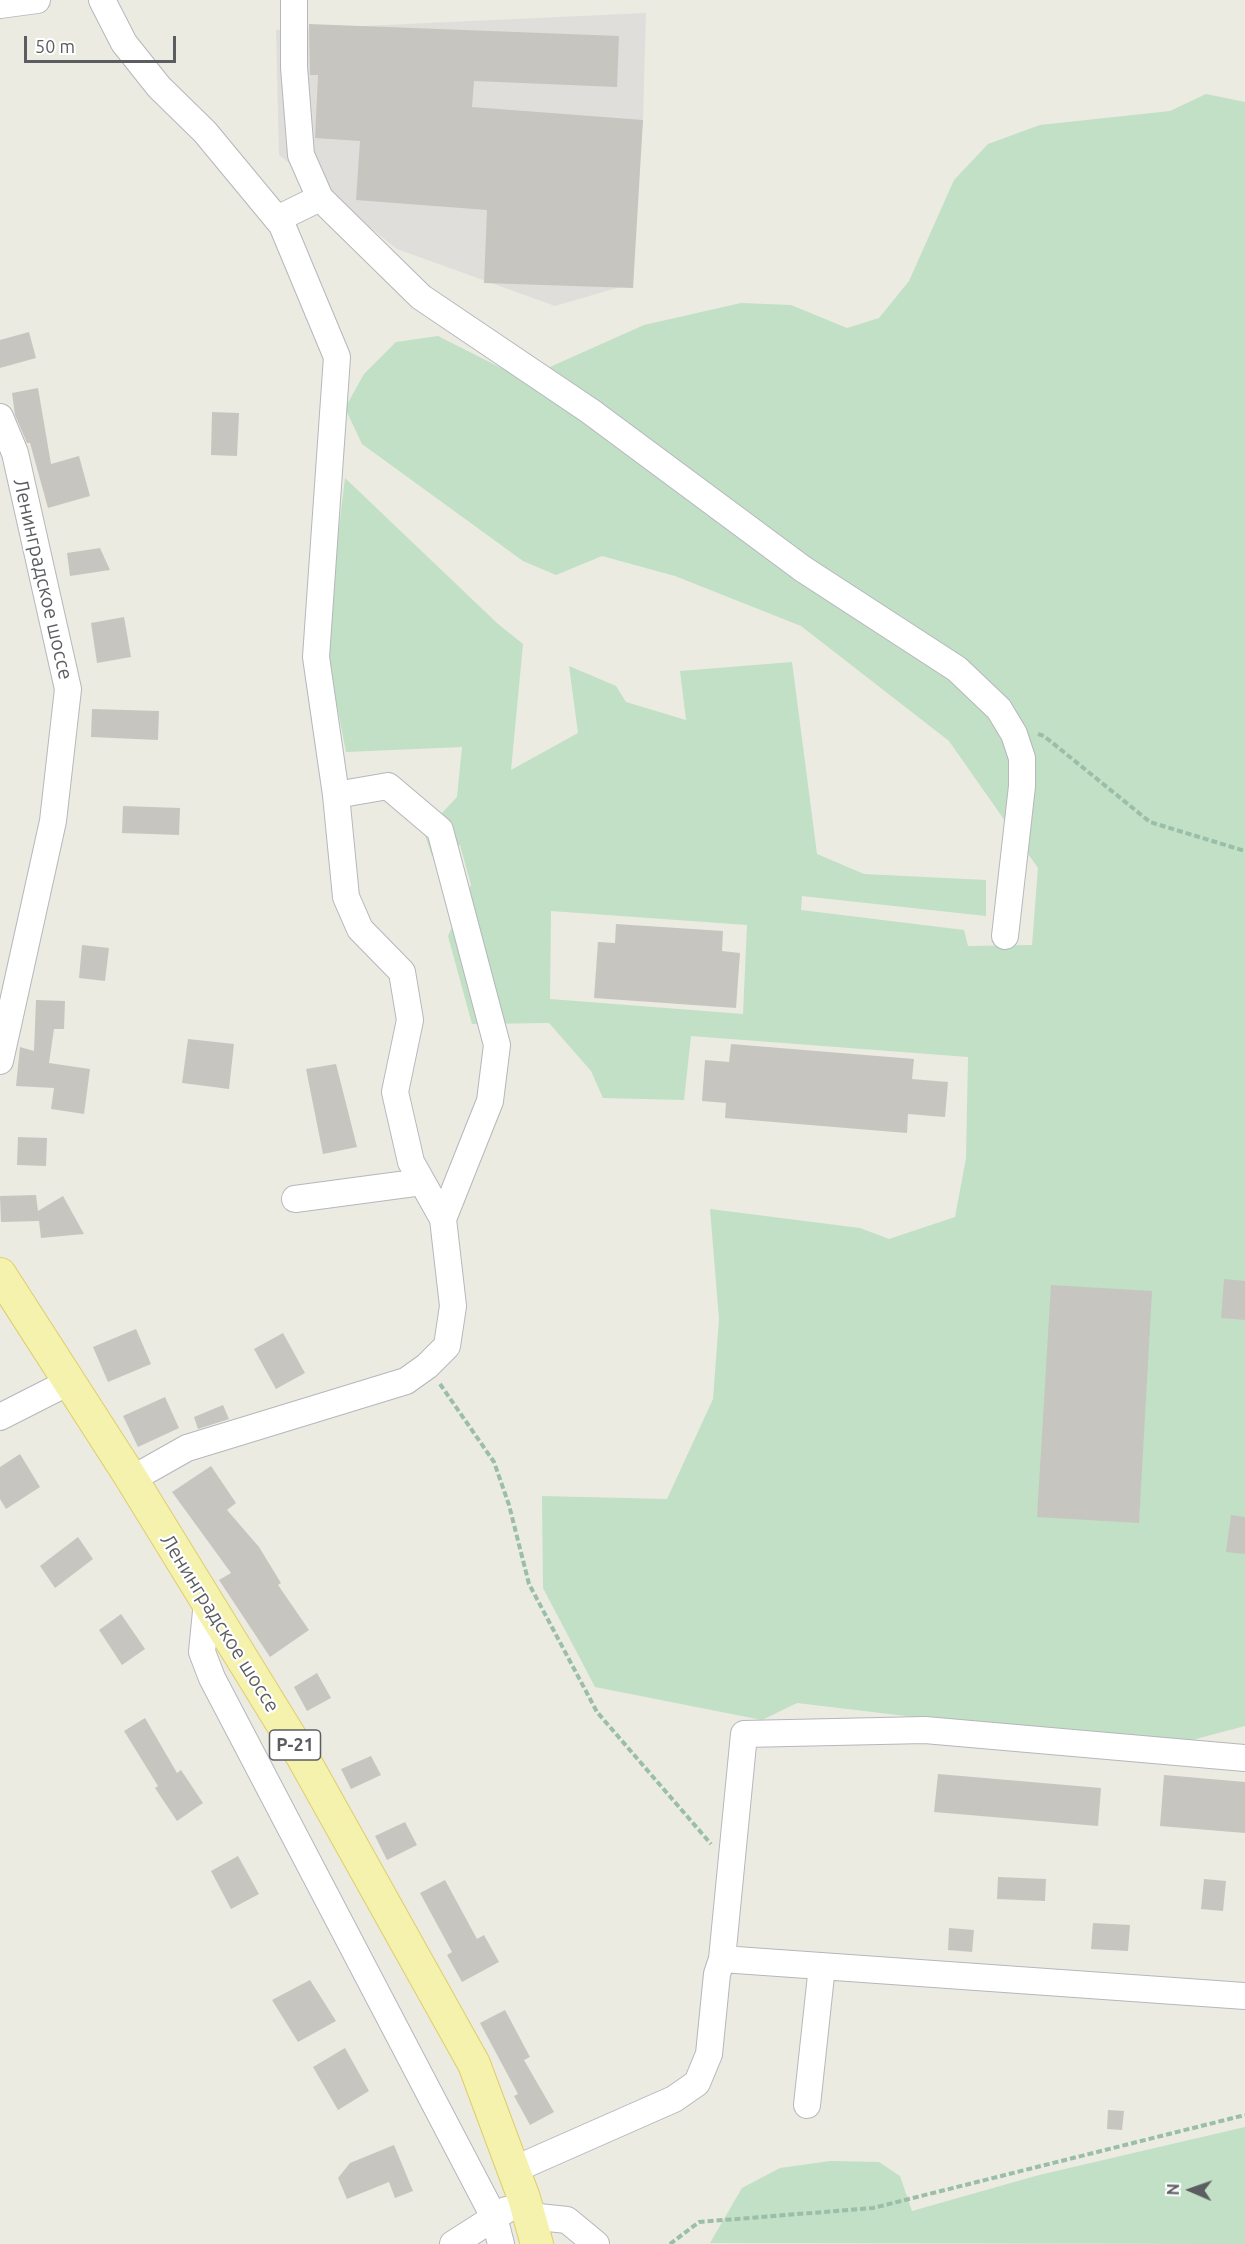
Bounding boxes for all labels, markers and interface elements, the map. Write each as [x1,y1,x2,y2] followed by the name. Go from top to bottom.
[27,24,178,62] scale bar
[35,36,75,56] text: 50 m
[8,476,78,682] street label: Ленинградское шоссе
[155,1529,285,1717] street label: Ленинградское шоссе
[270,1730,320,1760] road number: Р-21
[1161,2160,1221,2220] north arrow
[1164,2183,1182,2196] text: N

